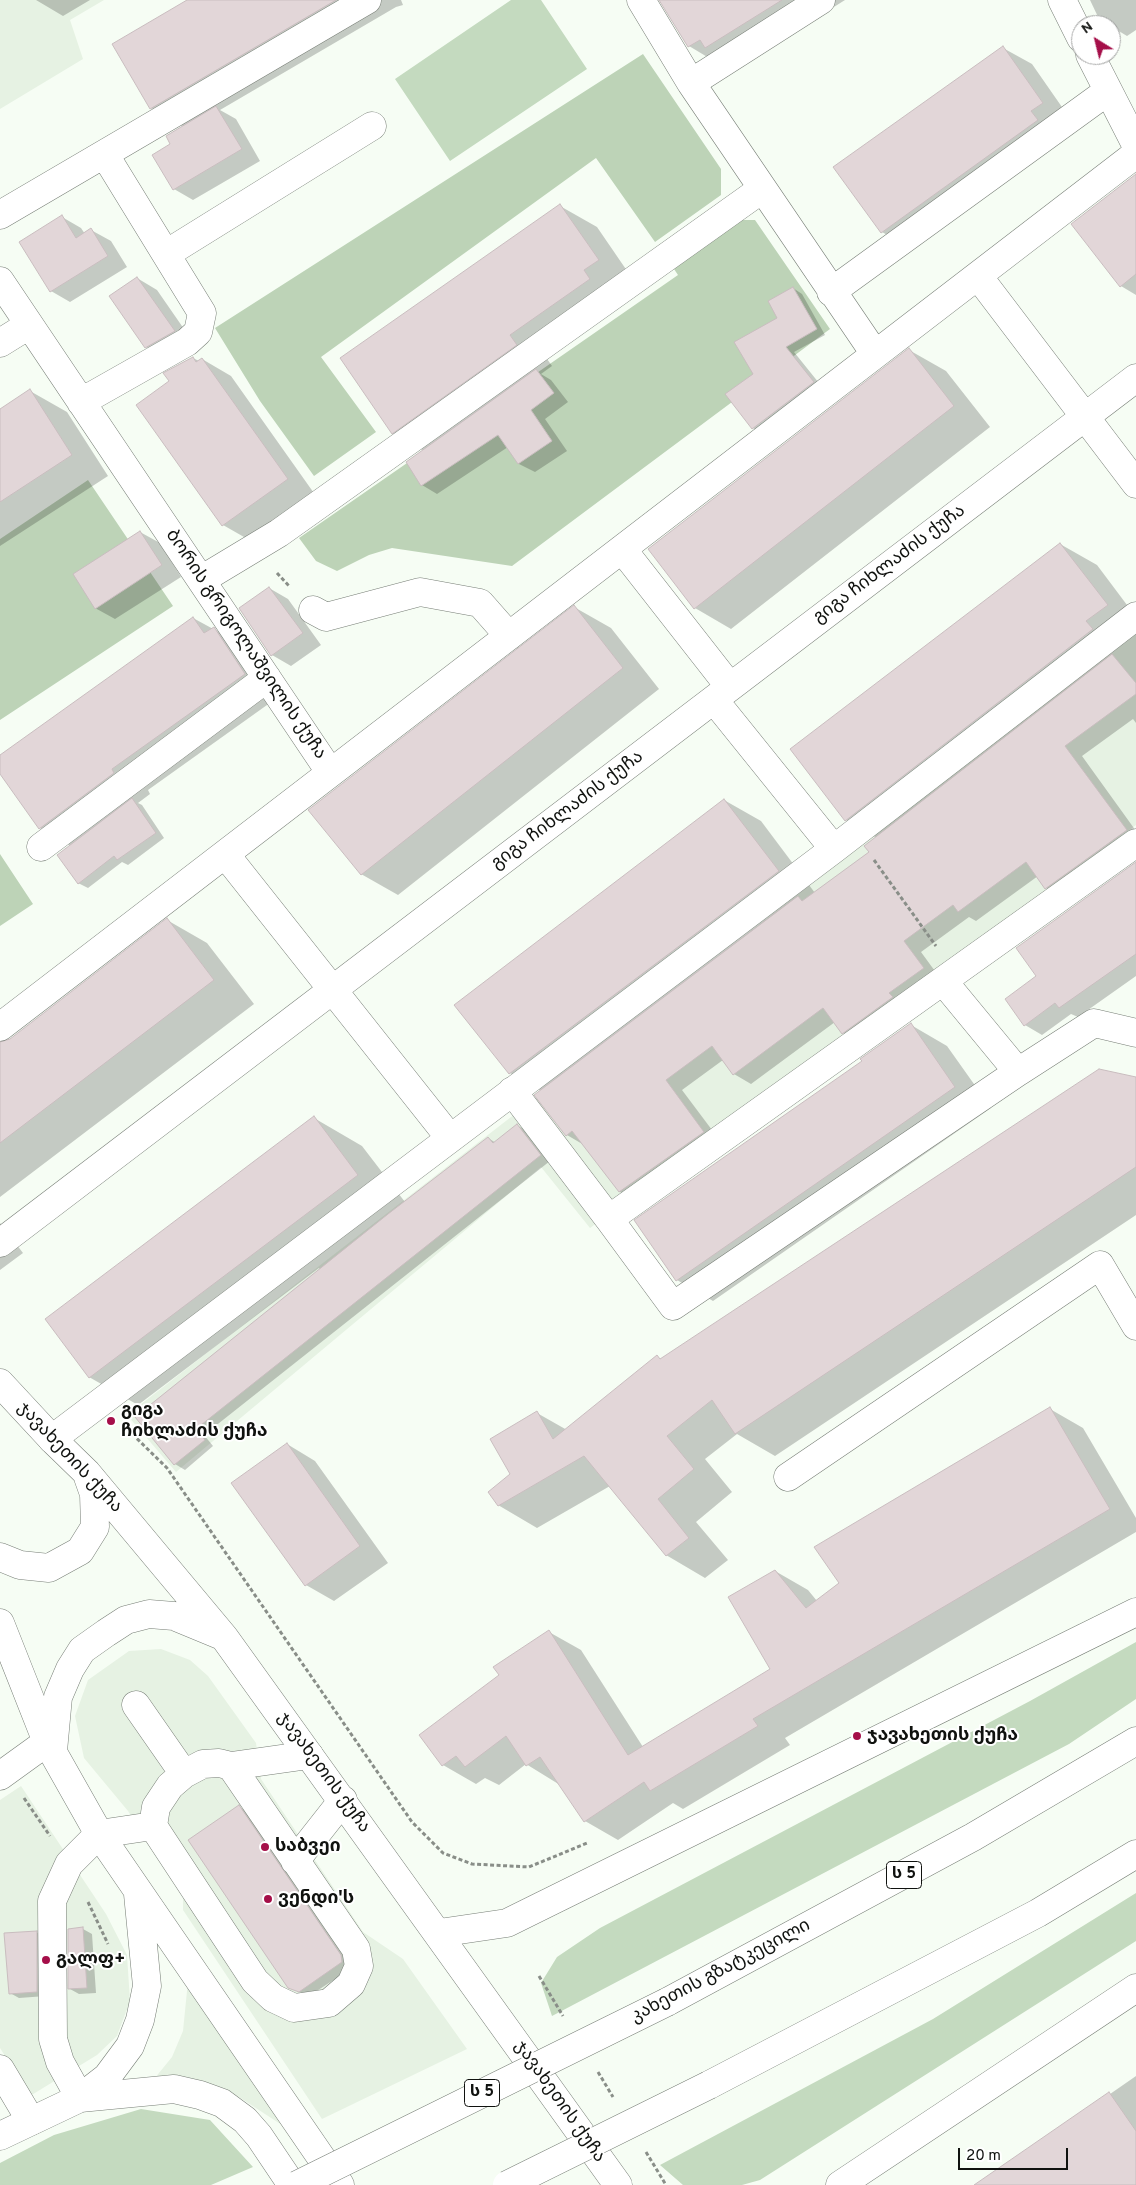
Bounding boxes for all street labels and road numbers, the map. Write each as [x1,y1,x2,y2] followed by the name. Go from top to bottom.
[810,501,970,629] street label: გიგა ჩიხლაძის ქუჩა
[160,526,330,764] street label: ბორის გრიგოლაშვილის ქუჩა
[488,747,648,875] street label: გიგა ჩიხლაძის ქუჩა
[12,1398,126,1518] street label: ჯავახეთის ქუჩა
[272,1708,374,1838] street label: ჯავახეთის ქუჩა
[886,1862,922,1888] road number: ს 5
[628,1915,814,2029] street label: კახეთის გზატკეცილი
[509,2037,609,2167] street label: ჯავახეთის ქუჩა
[464,2080,500,2106] road number: ს 5

